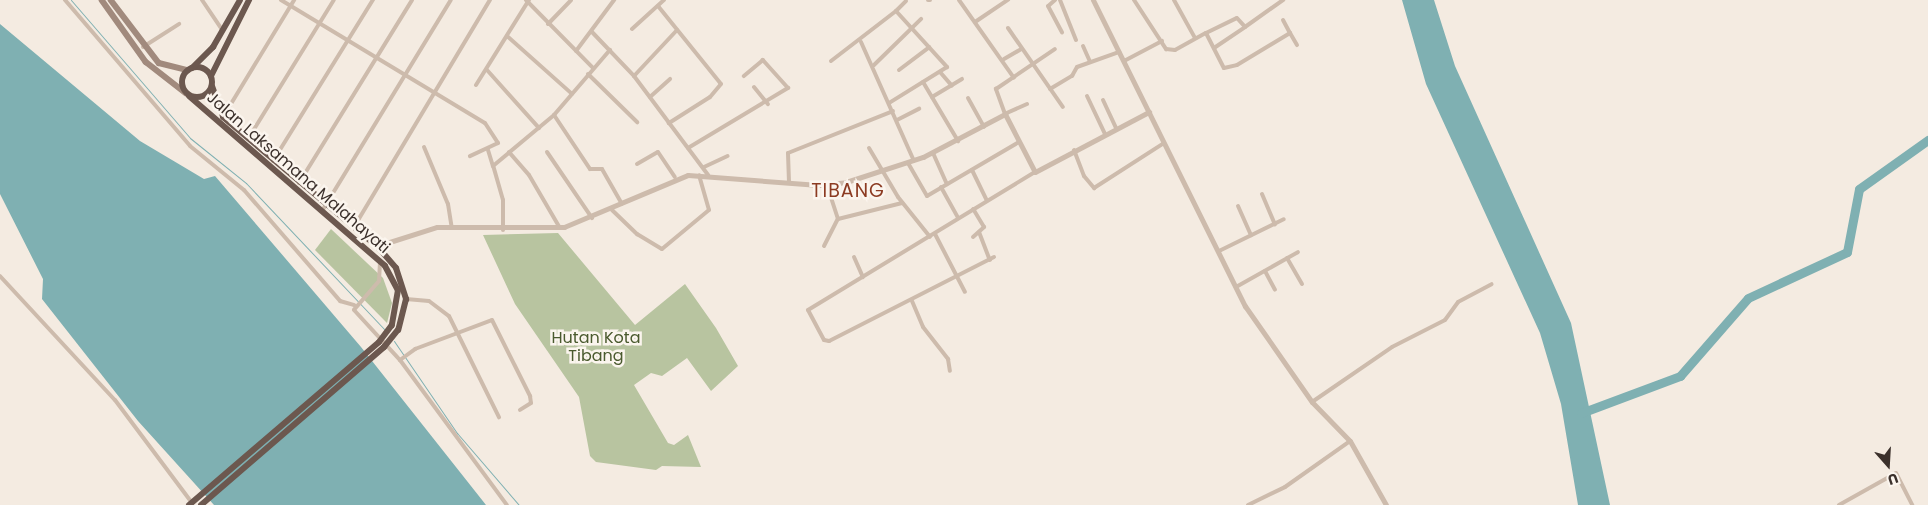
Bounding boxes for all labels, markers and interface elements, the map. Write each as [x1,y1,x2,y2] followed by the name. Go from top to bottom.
[203,88,393,258] street label: Jalan Laksamana Malahayati
[810,180,886,202] district label: TIBANG
[552,328,640,366] park label: Hutan Kota Tibang
[1863,440,1913,490] north arrow
[1885,468,1901,490] text: U

